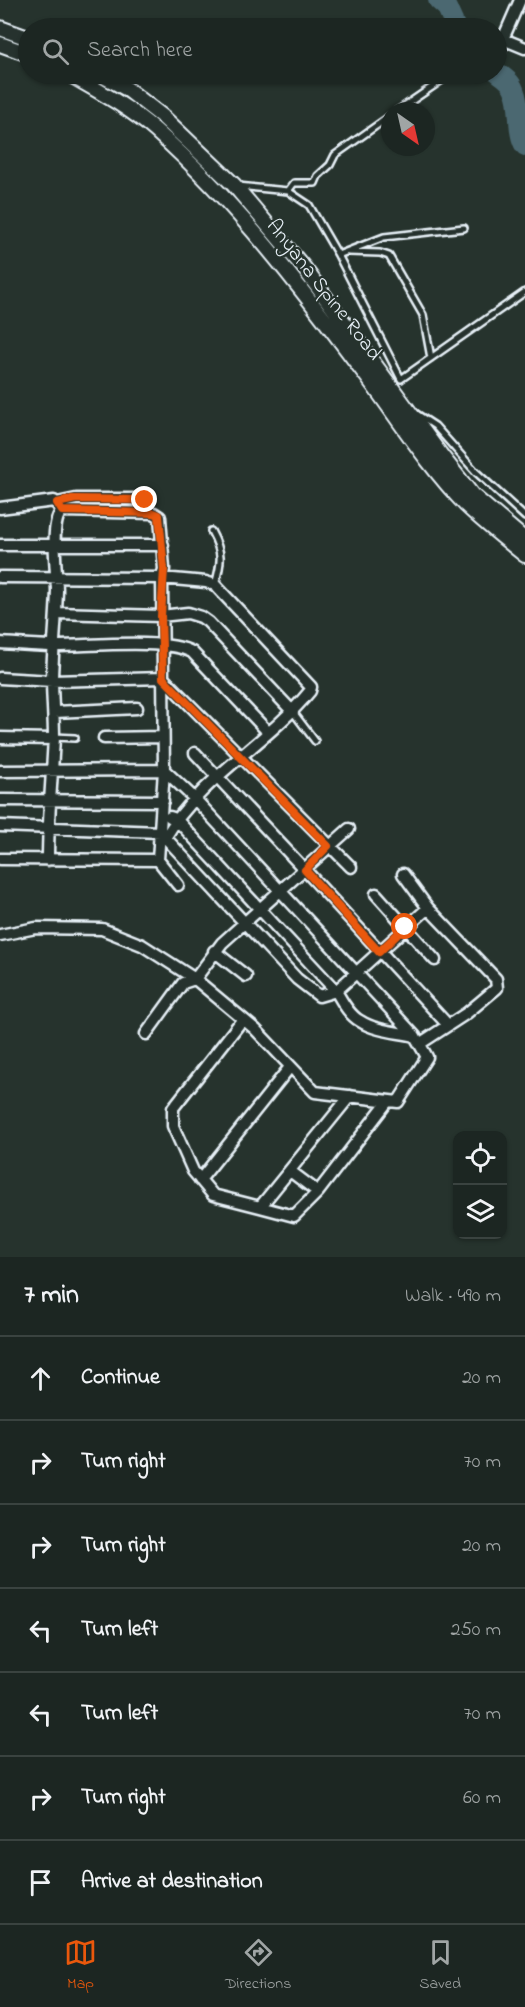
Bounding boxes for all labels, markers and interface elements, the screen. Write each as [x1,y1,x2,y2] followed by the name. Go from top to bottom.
[18,18,507,84] search box
[39,35,72,68] icon: search
[87,35,192,67] text: Search here
[381,102,435,156] north arrow
[257,213,389,369] street label: Anyana Spine Road
[131,486,157,512] route end
[391,913,417,939] route start
[453,1131,507,1239] map controls
[453,1131,507,1185] button: locate
[453,1185,507,1239] button: layers
[24,1277,79,1315] text: 7 min
[405,1282,501,1311] text: Walk · 490 m
[24,1362,57,1395] icon: ahead
[81,1362,160,1394] text: Continue
[462,1364,501,1393] text: 20 m
[24,1446,57,1479] icon: right
[81,1446,166,1478] text: Turn right
[464,1448,501,1477] text: 70 m
[24,1530,57,1563] icon: right
[81,1530,166,1562] text: Turn right
[462,1532,501,1561] text: 20 m
[24,1614,57,1647] icon: left
[81,1614,158,1646] text: Turn left
[450,1616,501,1645] text: 250 m
[24,1698,57,1731] icon: left
[81,1698,158,1730] text: Turn left
[464,1700,501,1729] text: 70 m
[24,1782,57,1815] icon: right
[81,1782,166,1814] text: Turn right
[463,1784,501,1813] text: 60 m
[24,1866,57,1899] icon: arrive
[81,1866,263,1898] text: Arrive at destination
[64,1936,97,1996] tab: Map
[225,1936,291,1996] tab: Directions
[419,1936,461,1996] tab: Saved

